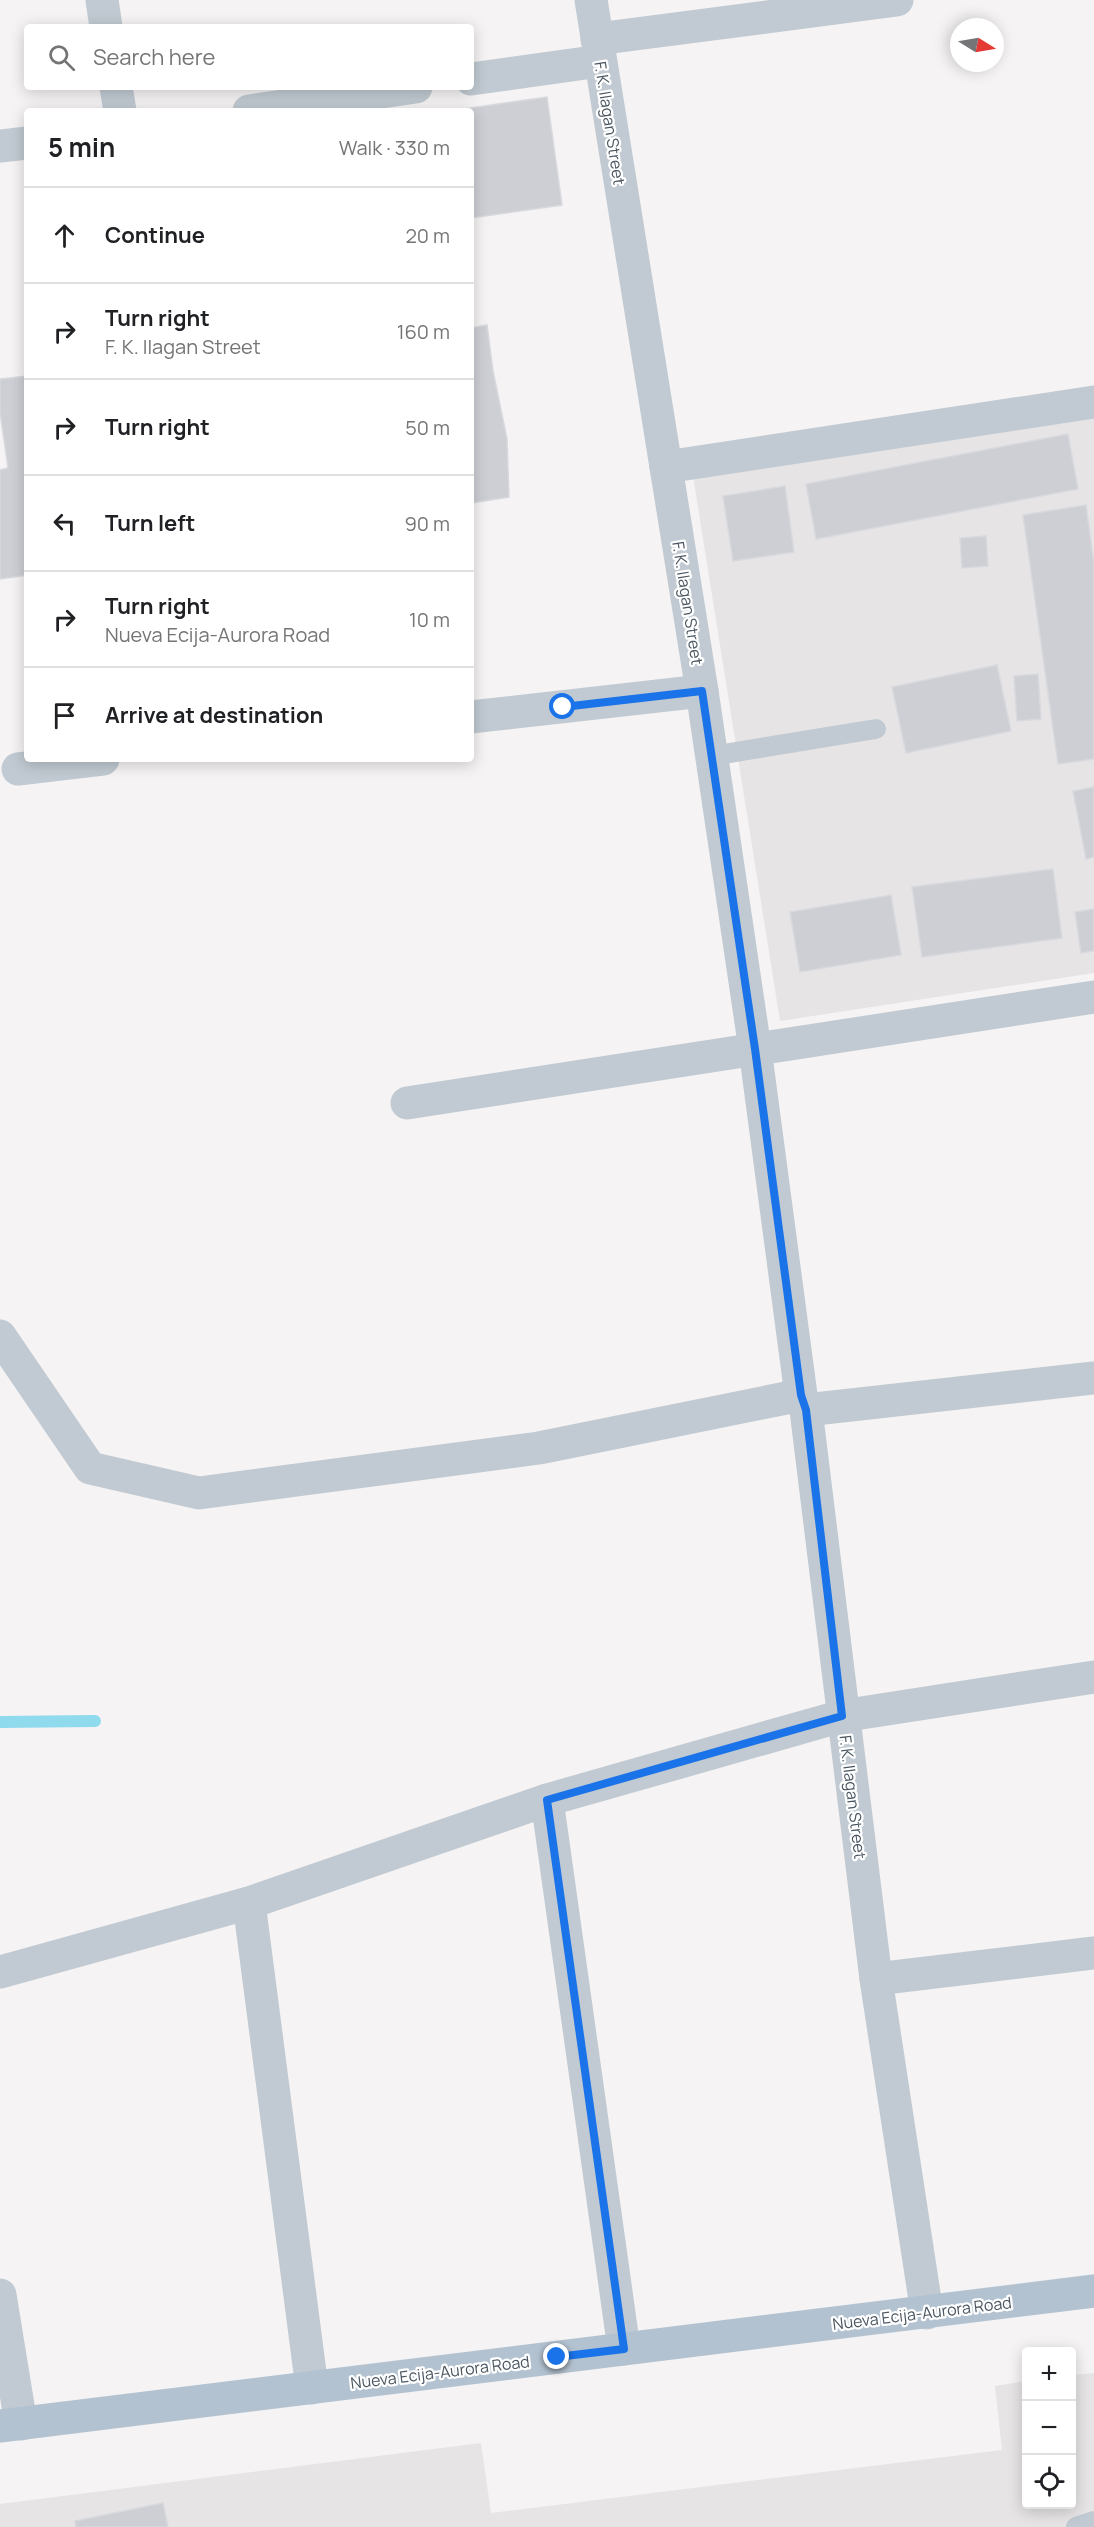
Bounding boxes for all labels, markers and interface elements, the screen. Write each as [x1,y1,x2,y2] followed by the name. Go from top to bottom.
[950,18,1004,72] north arrow
[24,24,474,90] search box
[45,41,78,74] icon: search
[93,42,215,72] text: Search here
[589,60,631,186] street label: F. K. Ilagan Street
[48,129,115,165] text: 5 min
[339,134,450,161] text: Walk · 330 m
[48,219,81,252] icon: ahead
[105,220,205,250] text: Continue
[405,222,450,249] text: 20 m
[105,303,210,333] text: Turn right
[48,315,81,348] icon: right
[397,318,450,345] text: 160 m
[105,333,261,360] text: F. K. Ilagan Street
[48,411,81,444] icon: right
[105,412,210,442] text: Turn right
[405,414,450,441] text: 50 m
[48,507,81,540] icon: left
[105,508,195,538] text: Turn left
[404,510,450,537] text: 90 m
[667,540,709,666] street label: F. K. Ilagan Street
[105,591,210,621] text: Turn right
[48,603,81,636] icon: right
[409,606,450,633] text: 10 m
[105,621,330,648] text: Nueva Ecija-Aurora Road
[549,693,575,719] route start
[48,699,81,732] icon: arrive
[105,700,323,730] text: Arrive at destination
[834,1734,872,1860] street label: F. K. Ilagan Street
[831,2291,1013,2335] street label: Nueva Ecija-Aurora Road
[543,2343,569,2369] route end
[1022,2347,1076,2509] map controls
[1022,2347,1076,2401] button: +
[349,2350,531,2394] street label: Nueva Ecija-Aurora Road
[1022,2401,1076,2455] button: −
[1022,2455,1076,2509] button: locate

